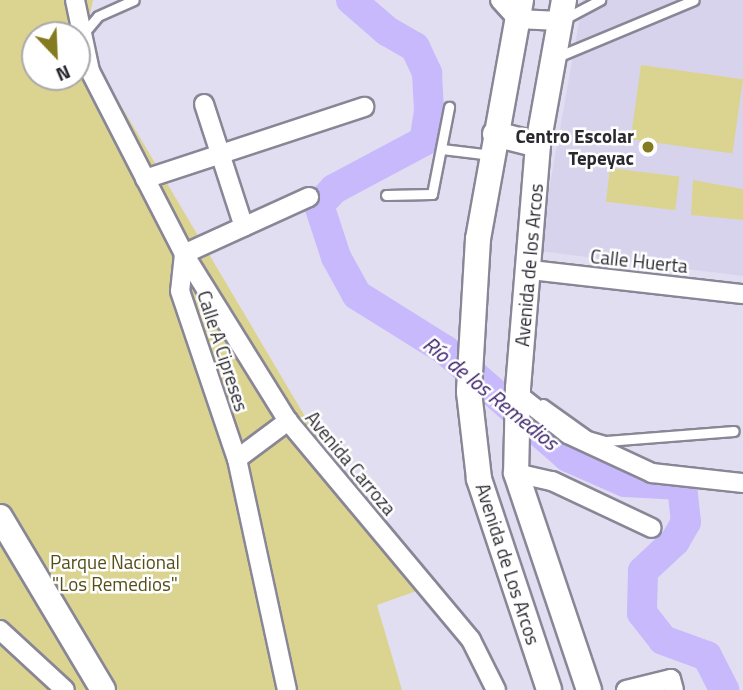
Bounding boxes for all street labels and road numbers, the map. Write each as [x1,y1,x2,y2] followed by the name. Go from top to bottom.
[511,182,547,348] street label: Avenida de los Arcos
[589,245,689,277] street label: Calle Huerta
[193,288,253,414] street label: Calle A Cipreses
[301,406,401,520] street label: Avenida Carroza
[471,480,545,648] street label: Avenida de Los Arcos

